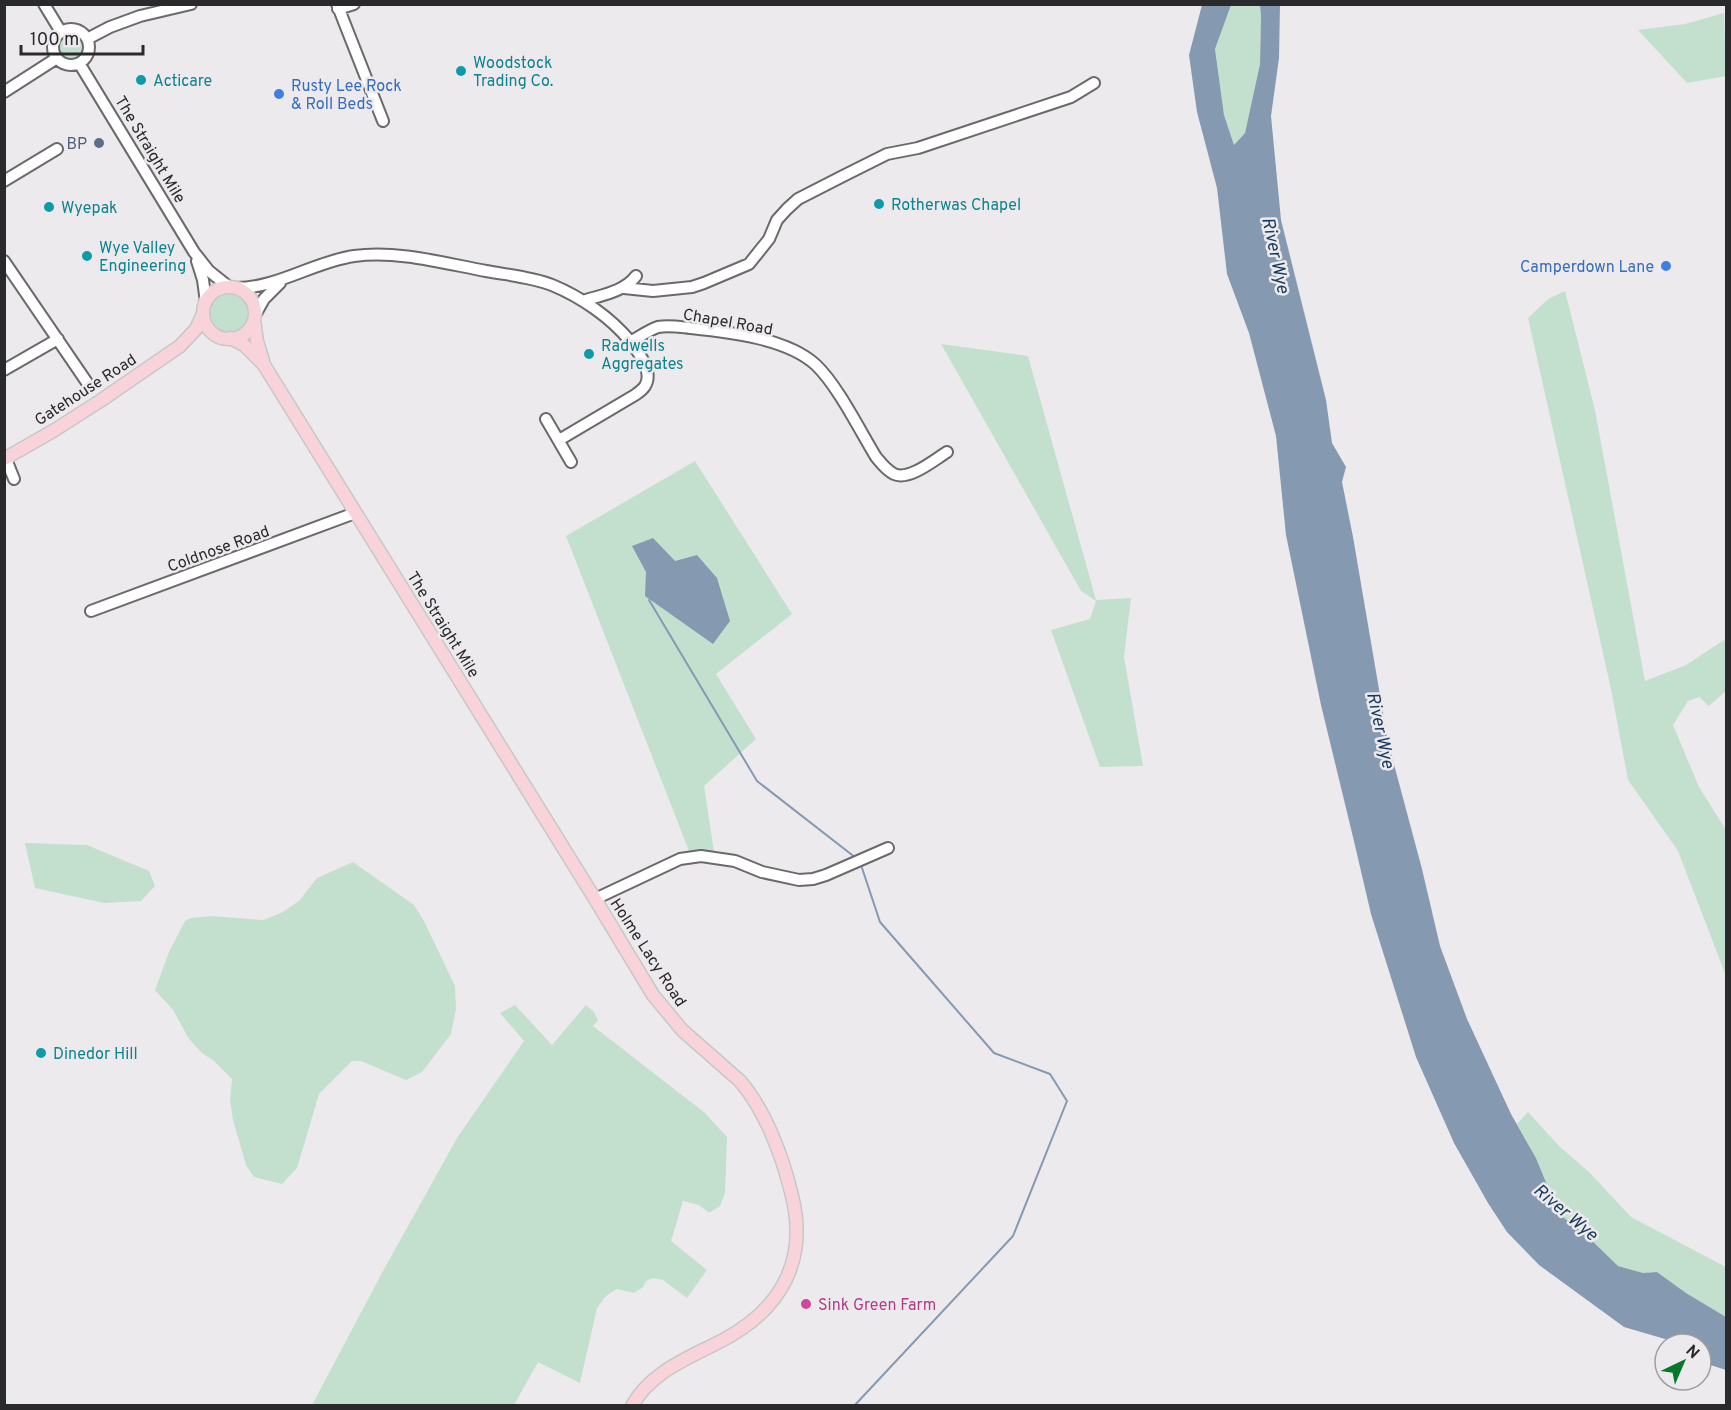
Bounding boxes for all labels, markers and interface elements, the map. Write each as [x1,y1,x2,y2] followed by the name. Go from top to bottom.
[21,18,142,56] scale bar
[30,29,79,52] text: 100 m
[473,54,553,92] place label: Woodstock Trading Co.
[454,64,468,78] marker: Woodstock Trading Co.
[153,72,212,92] place label: Acticare
[134,73,148,87] marker: Acticare
[291,77,402,115] place label: Rusty Lee Rock & Roll Beds
[272,87,286,101] marker: Rusty Lee Rock & Roll Beds
[109,93,189,207] street label: The Straight Mile
[66,135,87,155] place label: BP
[92,136,106,150] marker: BP
[891,196,1021,216] place label: Rotherwas Chapel
[872,197,886,211] marker: Rotherwas Chapel
[61,199,118,219] place label: Wyepak
[42,200,56,214] marker: Wyepak
[1255,215,1294,296] water label: River Wye
[99,239,186,277] place label: Wye Valley Engineering
[80,249,94,263] marker: Wye Valley Engineering
[1520,258,1654,278] place label: Camperdown Lane
[1659,259,1673,273] marker: Camperdown Lane
[681,305,774,341] street label: Chapel Road
[601,337,684,375] place label: Radwells Aggregates
[582,347,596,361] marker: Radwells Aggregates
[31,350,141,431] street label: Gatehouse Road
[165,522,273,578] street label: Coldnose Road
[402,568,483,682] street label: The Straight Mile
[1360,690,1399,771] water label: River Wye
[605,895,690,1011] street label: Holme Lacy Road
[53,1045,138,1065] place label: Dinedor Hill
[34,1046,48,1060] marker: Dinedor Hill
[1528,1180,1603,1247] water label: River Wye
[818,1296,936,1316] place label: Sink Green Farm
[799,1297,813,1311] marker: Sink Green Farm
[1653,1332,1713,1392] north arrow
[1681,1341,1703,1364] text: N

